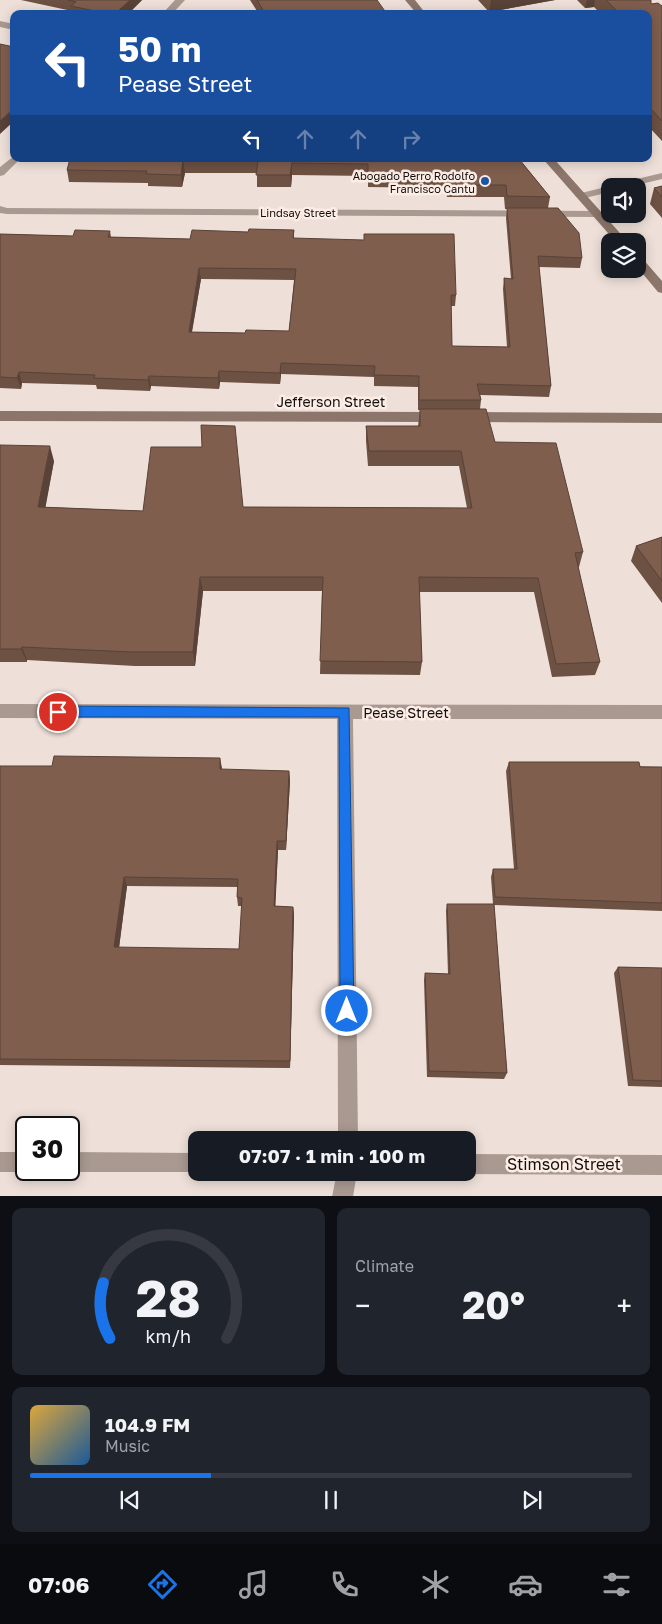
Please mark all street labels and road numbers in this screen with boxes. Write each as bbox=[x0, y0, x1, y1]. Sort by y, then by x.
street label: Lindsay Street bbox=[260, 206, 336, 219]
street label: Jefferson Street bbox=[277, 393, 385, 410]
street label: Pease Street bbox=[363, 704, 449, 721]
street label: Stimson Street bbox=[507, 1154, 621, 1174]

